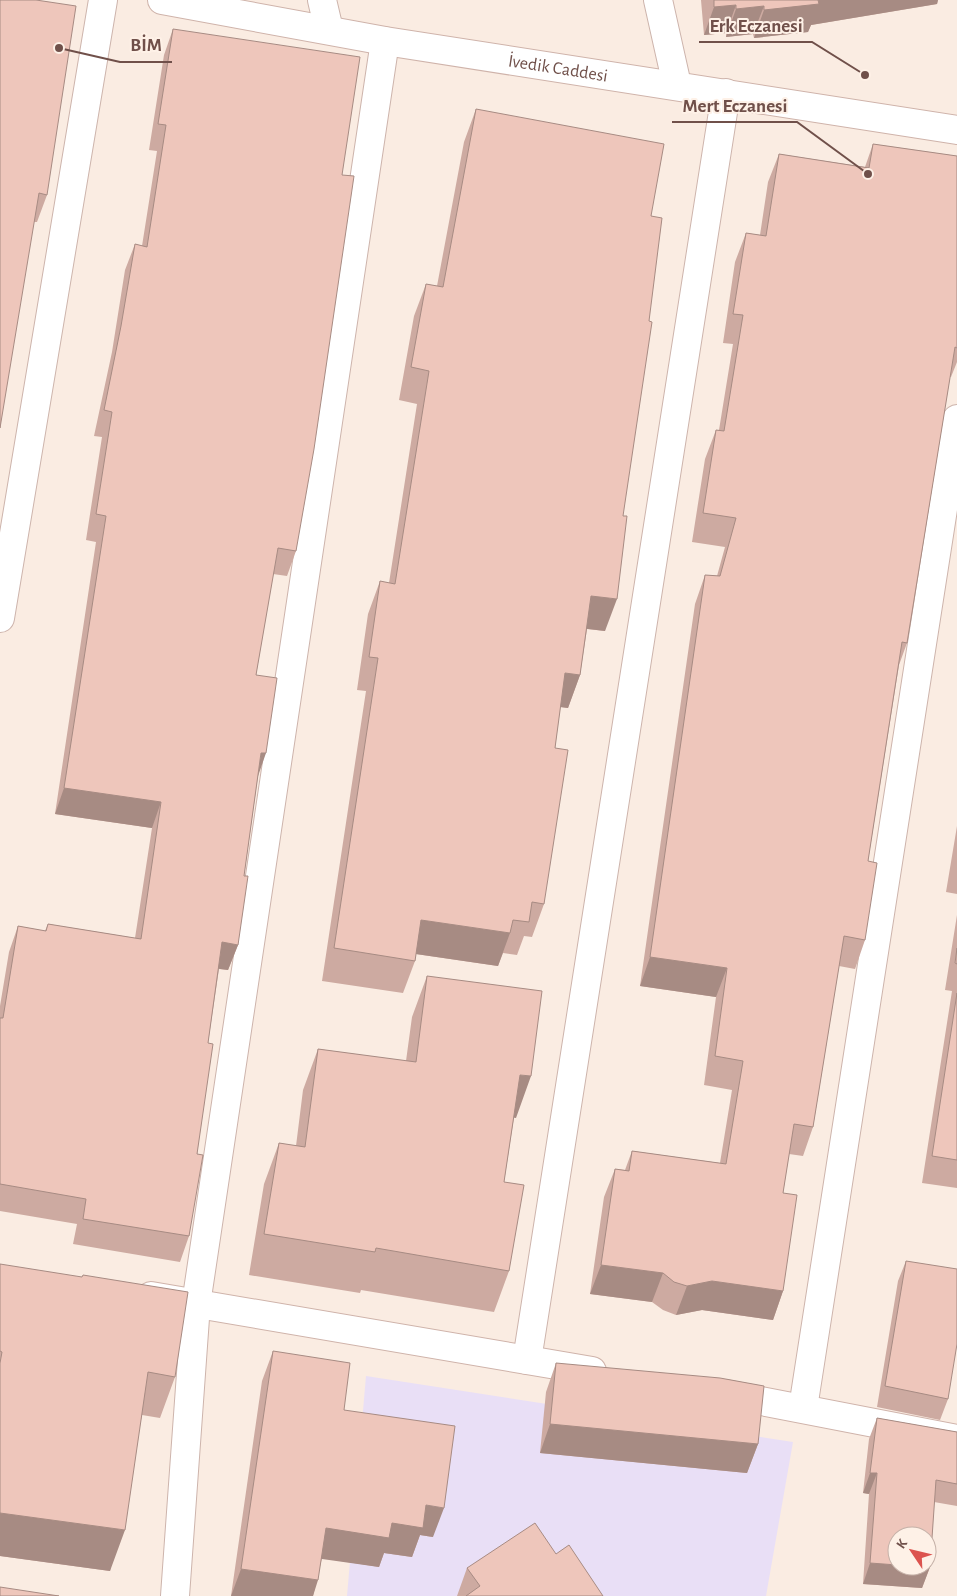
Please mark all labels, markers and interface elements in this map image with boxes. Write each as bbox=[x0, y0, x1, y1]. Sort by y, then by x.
callout: Erk Eczanesi bbox=[699, 8, 812, 42]
text: Erk Eczanesi bbox=[709, 17, 803, 36]
callout: BİM bbox=[120, 28, 172, 62]
text: BİM bbox=[130, 34, 162, 55]
street label: İvedik Caddesi bbox=[507, 50, 609, 86]
callout: Mert Eczanesi bbox=[672, 88, 797, 122]
text: Mert Eczanesi bbox=[683, 97, 787, 116]
north arrow bbox=[887, 1526, 937, 1576]
text: K bbox=[894, 1536, 911, 1551]

